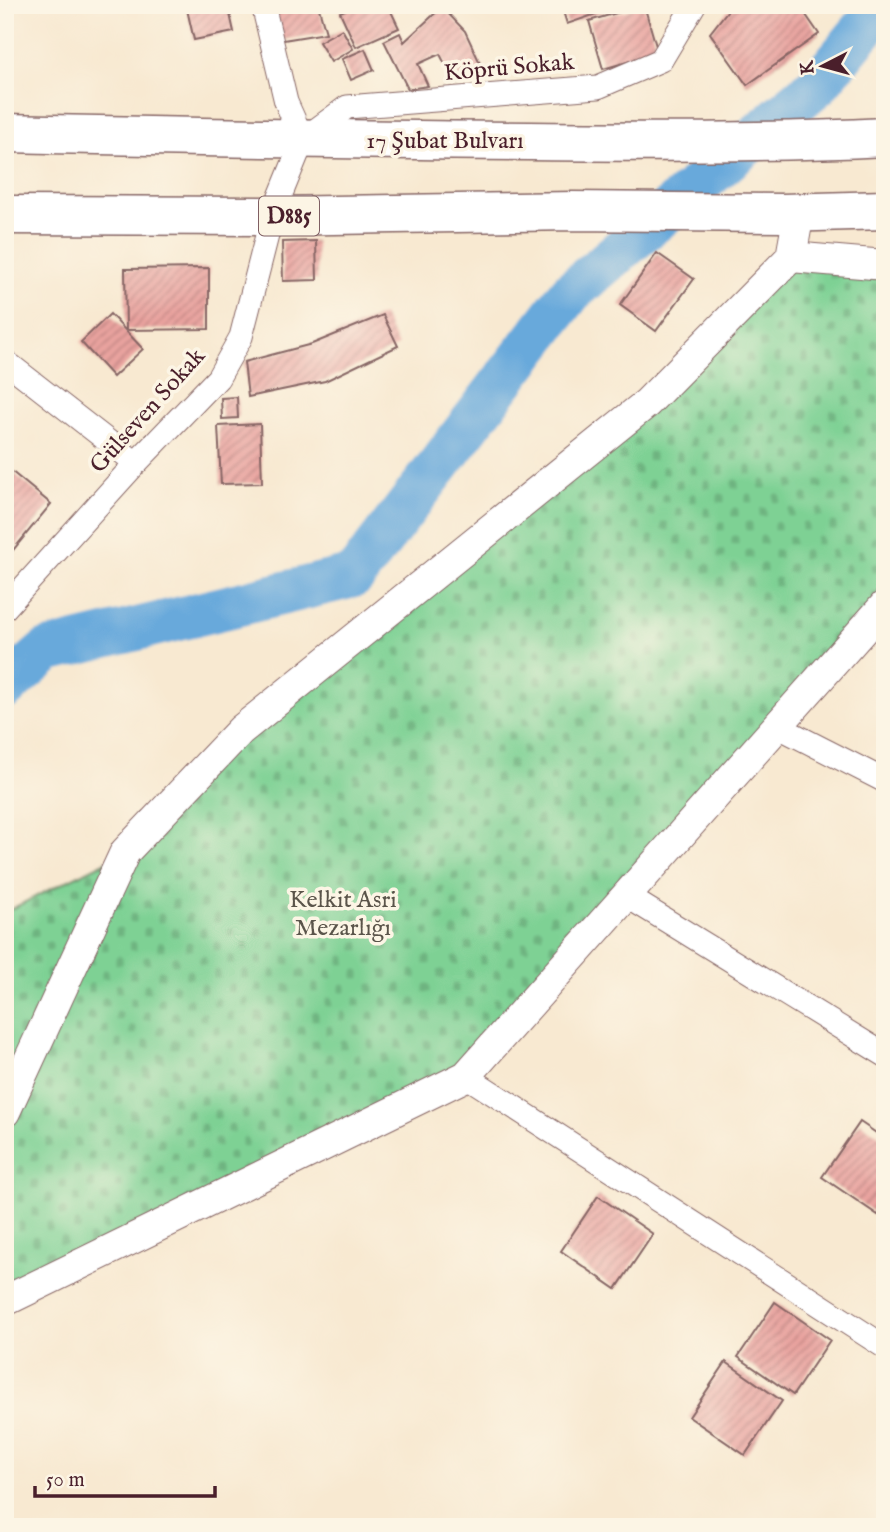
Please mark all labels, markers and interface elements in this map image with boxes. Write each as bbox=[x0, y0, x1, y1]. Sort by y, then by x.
north arrow bbox=[788, 32, 858, 102]
street label: Köprü Sokak bbox=[442, 47, 576, 89]
text: K bbox=[795, 58, 821, 76]
street label: 17 Şubat Bulvarı bbox=[366, 126, 524, 157]
road number: D885 bbox=[259, 196, 319, 236]
street label: Gülseven Sokak bbox=[84, 342, 213, 480]
park label: Kelkit Asri Mezarlığı bbox=[289, 885, 397, 944]
scale bar bbox=[35, 1455, 215, 1499]
text: 50 m bbox=[46, 1467, 85, 1494]

